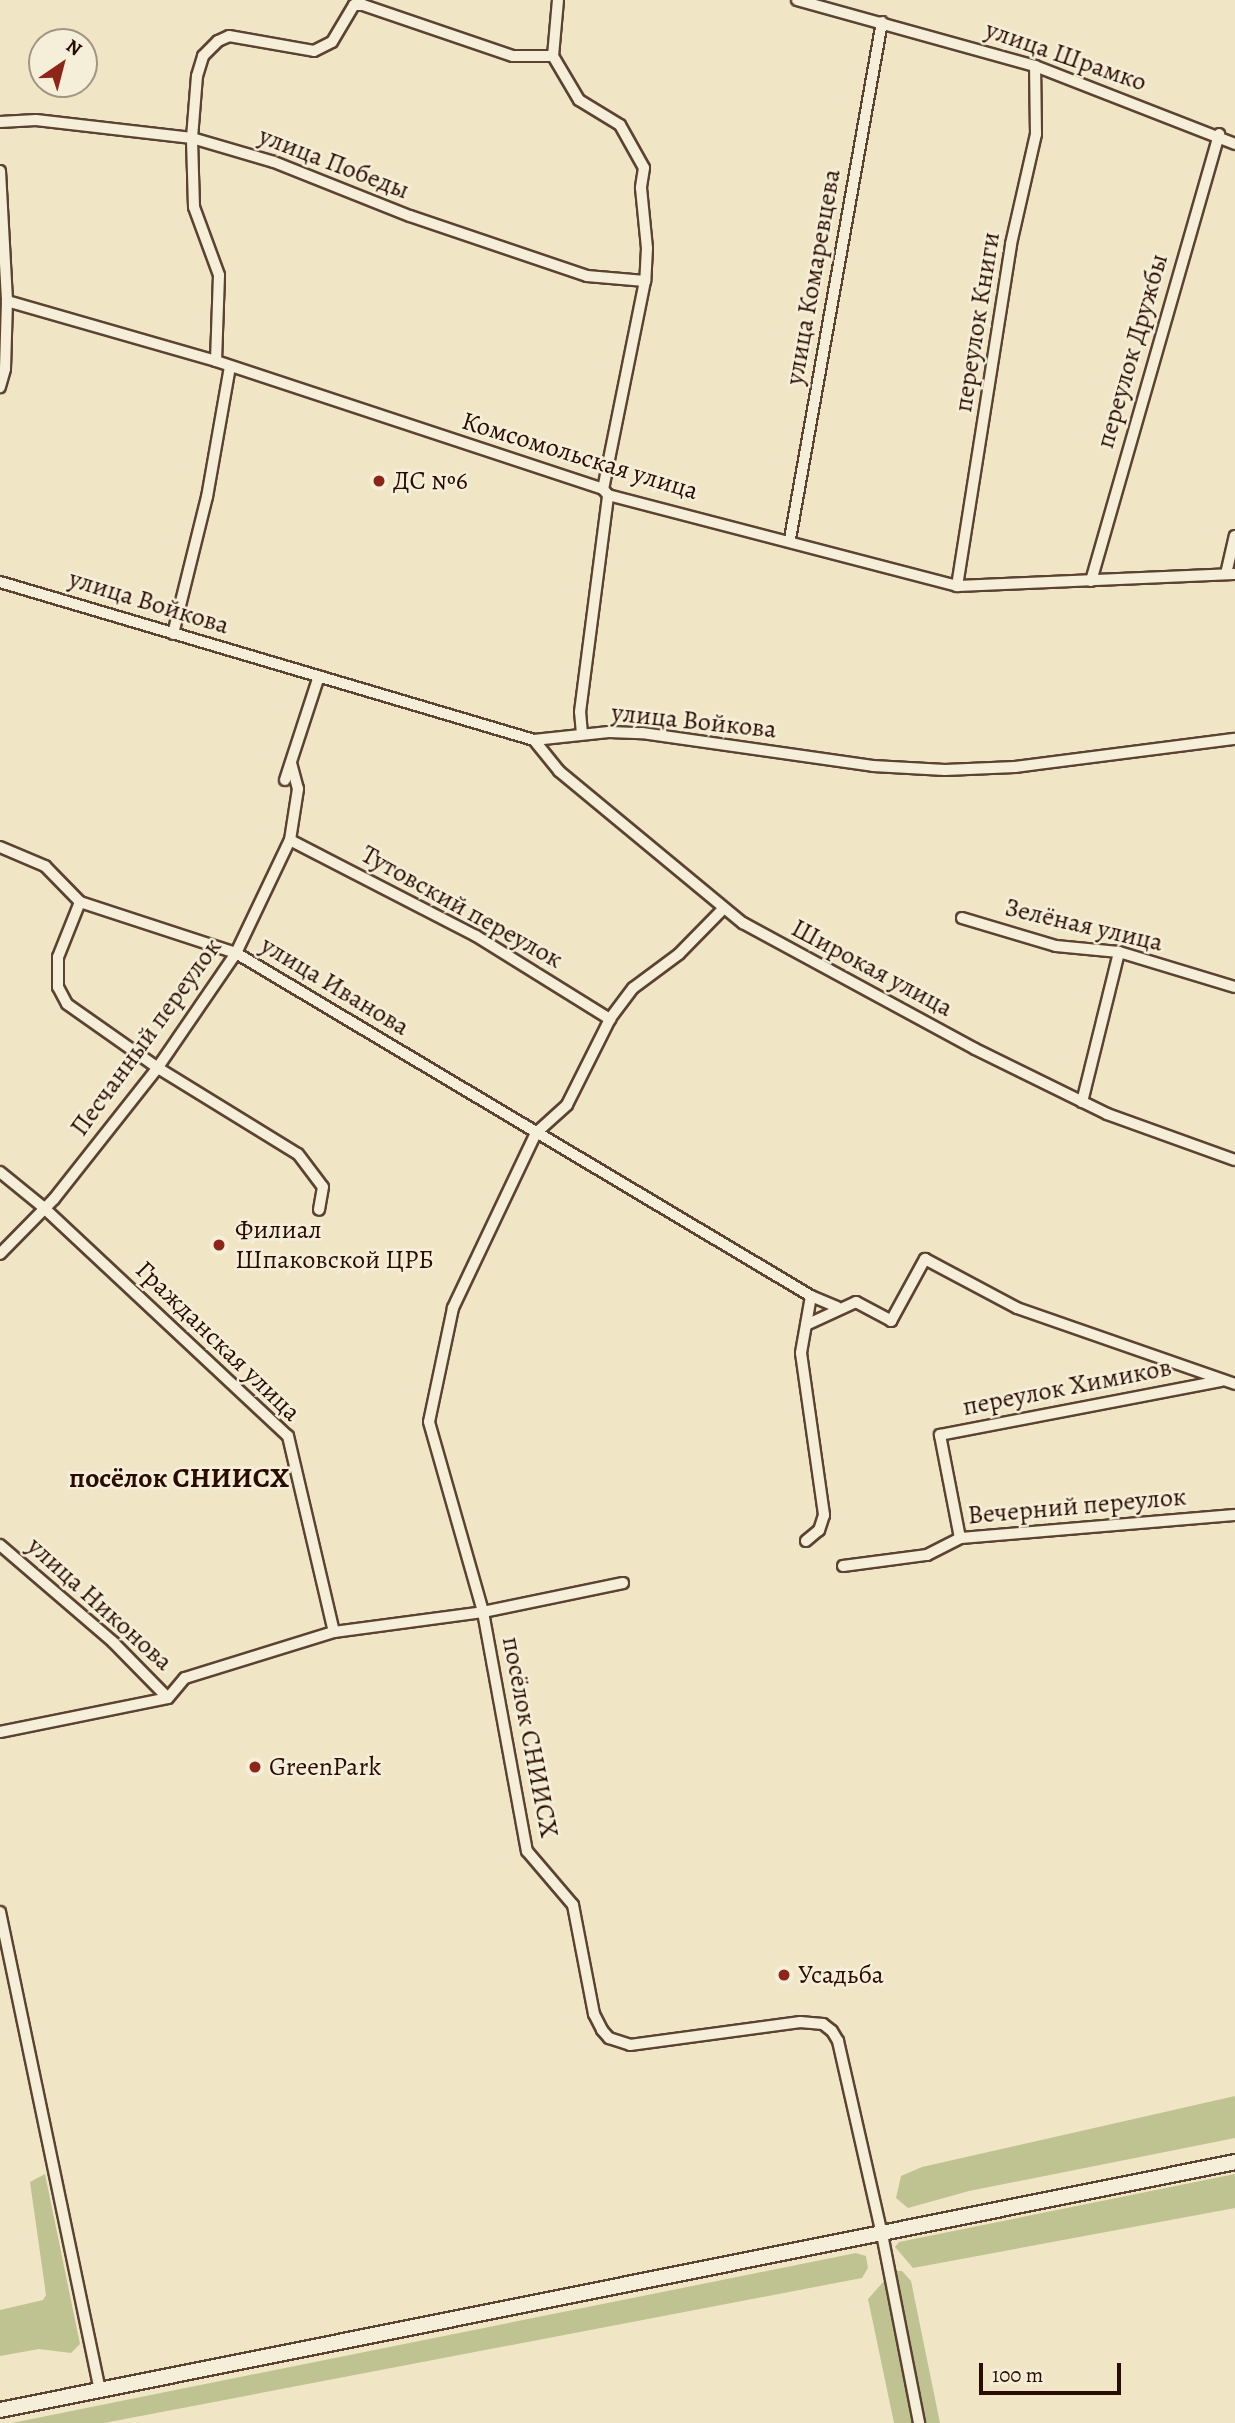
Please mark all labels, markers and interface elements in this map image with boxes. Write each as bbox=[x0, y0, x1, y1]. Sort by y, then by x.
street label: улица Шрамко bbox=[981, 14, 1151, 98]
north arrow bbox=[28, 28, 98, 98]
text: N bbox=[61, 33, 87, 62]
street label: улица Победы bbox=[255, 120, 413, 206]
street label: улица Комаревцева bbox=[779, 167, 847, 387]
street label: переулок Книги bbox=[947, 230, 1007, 414]
street label: переулок Дружбы bbox=[1089, 250, 1175, 452]
street label: Комсомольская улица bbox=[458, 405, 702, 507]
place label: ДС №6 bbox=[393, 465, 468, 497]
marker: ДС №6 bbox=[371, 473, 387, 489]
street label: улица Войкова bbox=[65, 563, 233, 641]
street label: улица Войкова bbox=[610, 697, 778, 745]
street label: Тутовский переулок bbox=[356, 839, 568, 975]
street label: Зелёная улица bbox=[1002, 892, 1166, 958]
street label: Широкая улица bbox=[786, 912, 958, 1024]
street label: улица Иванова bbox=[255, 929, 415, 1043]
street label: Песчанный переулок bbox=[64, 932, 228, 1142]
place label: Филиал Шпаковской ЦРБ bbox=[235, 1214, 434, 1276]
marker: Филиал Шпаковской ЦРБ bbox=[209, 1235, 229, 1255]
street label: Гражданская улица bbox=[129, 1254, 307, 1428]
street label: переулок Химиков bbox=[960, 1351, 1174, 1423]
district label: посёлок СНИИСХ bbox=[69, 1461, 289, 1495]
street label: Вечерний переулок bbox=[966, 1481, 1188, 1531]
street label: улица Никонова bbox=[21, 1531, 179, 1677]
street label: посёлок СНИИСХ bbox=[495, 1634, 565, 1840]
place label: GreenPark bbox=[269, 1751, 381, 1783]
marker: GreenPark bbox=[247, 1759, 263, 1775]
place label: Усадьба bbox=[798, 1959, 884, 1991]
marker: Усадьба bbox=[776, 1967, 792, 1983]
scale bar bbox=[983, 2350, 1125, 2394]
text: 100 m bbox=[992, 2361, 1043, 2389]

